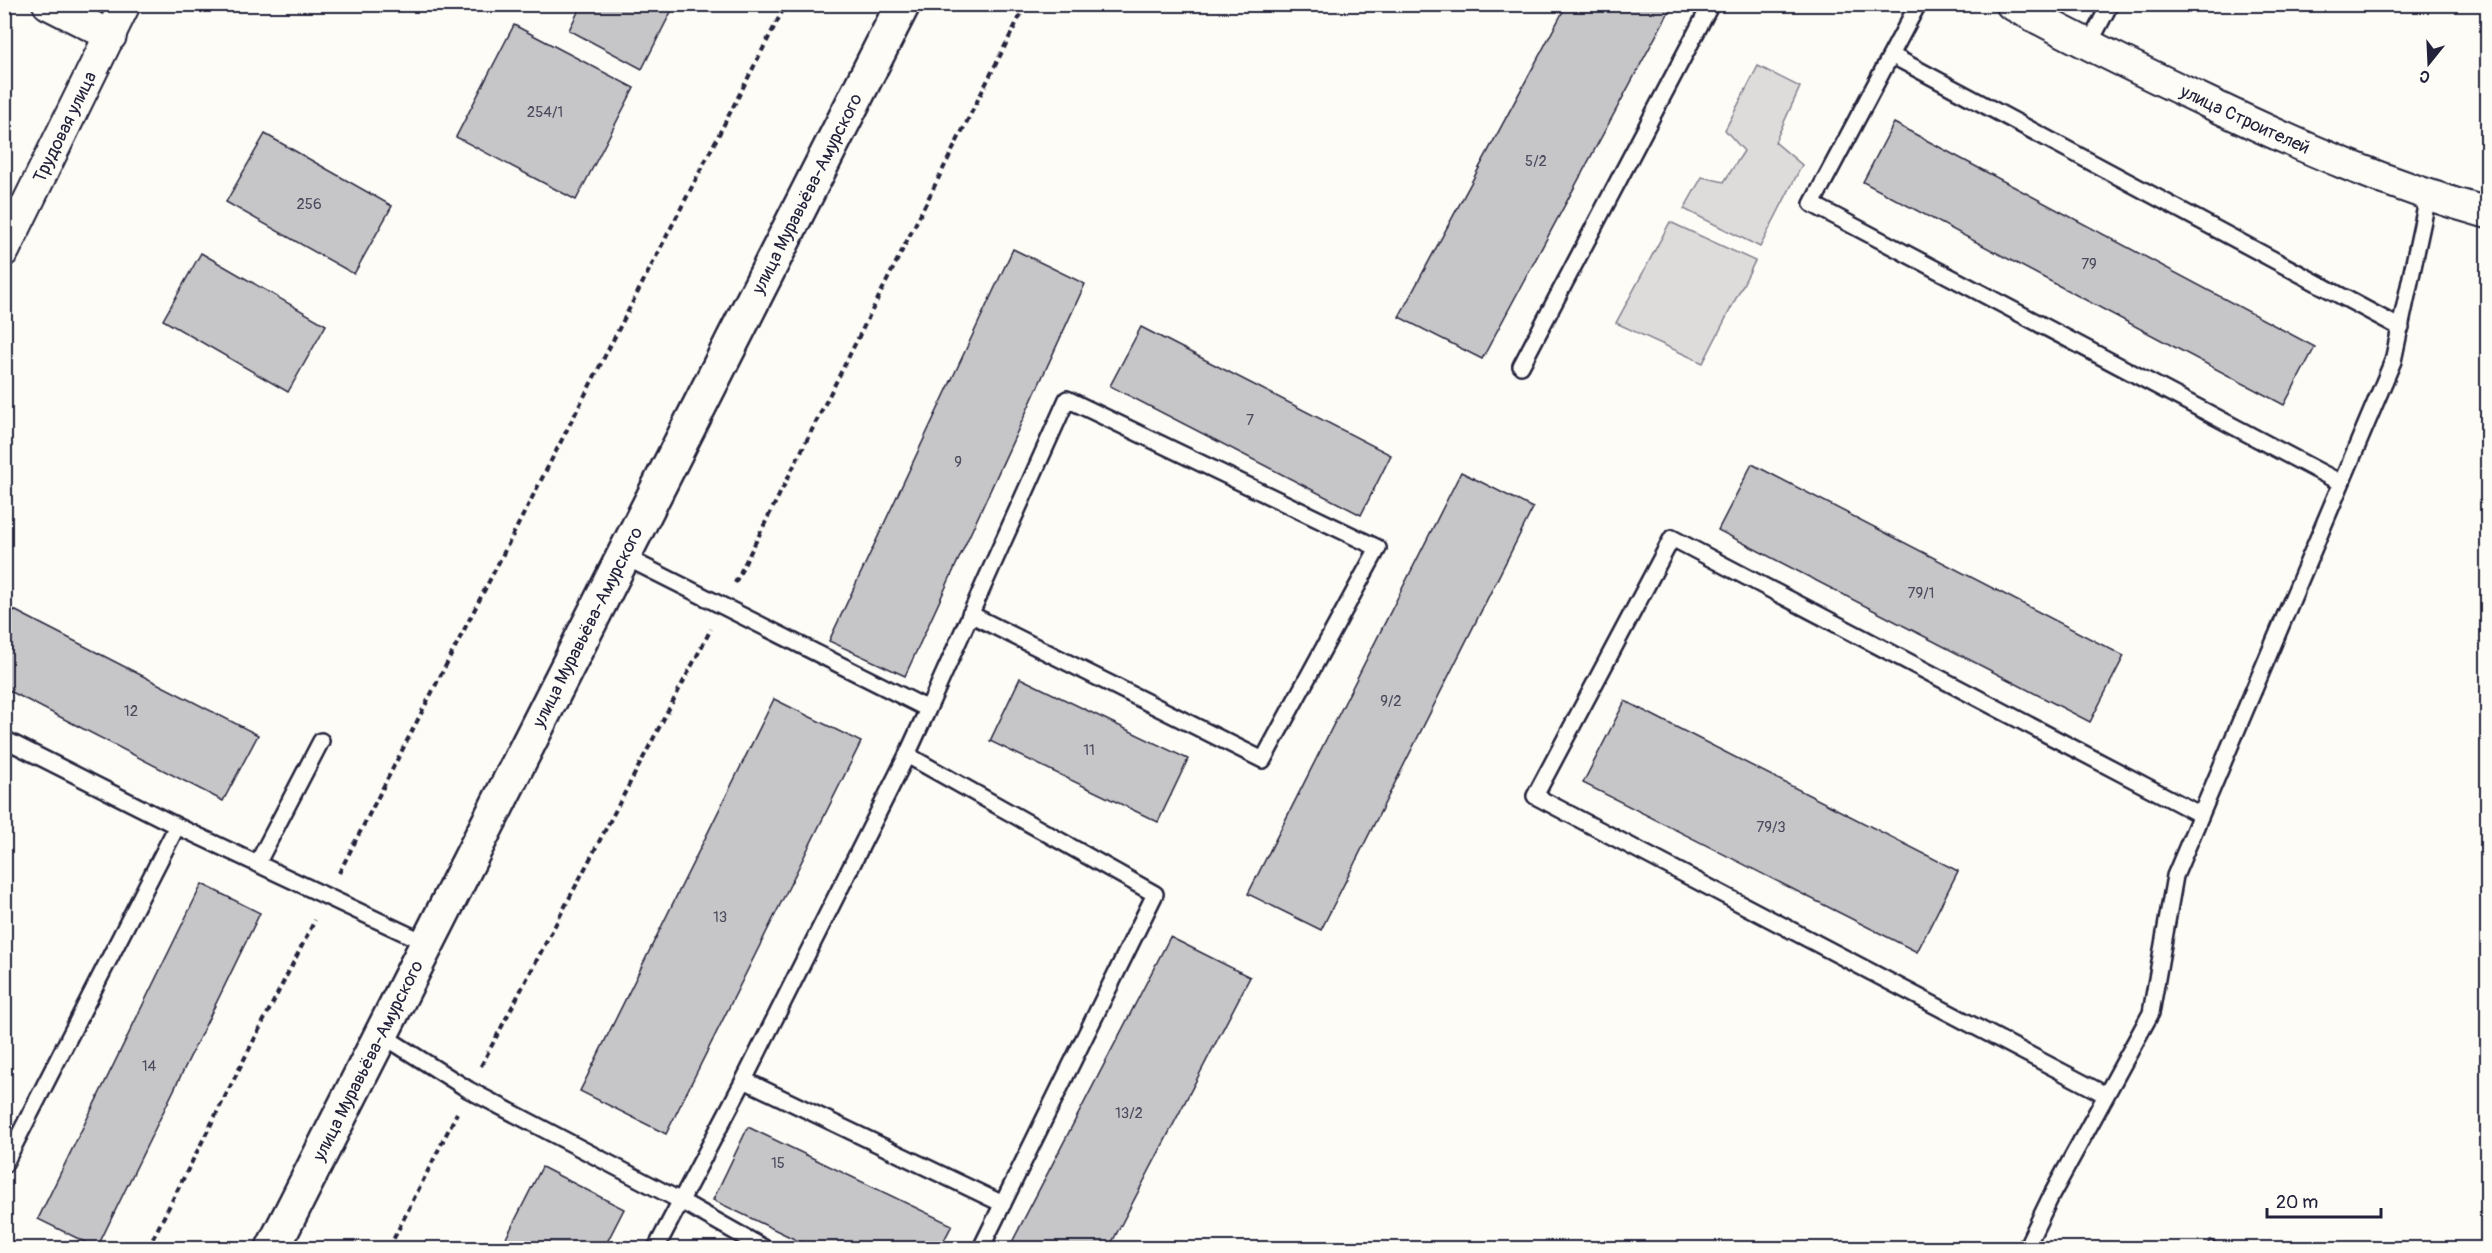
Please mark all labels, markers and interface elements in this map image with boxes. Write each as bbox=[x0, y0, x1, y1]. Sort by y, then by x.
north arrow bbox=[2399, 33, 2459, 93]
text: С bbox=[2417, 65, 2432, 87]
street label: Трудовая улица bbox=[28, 68, 102, 187]
street label: улица Строителей bbox=[2176, 79, 2313, 159]
street label: улица Муравьёва-Амурского bbox=[746, 89, 868, 299]
house number: 254/1 bbox=[527, 103, 563, 122]
house number: 5/2 bbox=[1525, 152, 1547, 171]
house number: 256 bbox=[296, 195, 322, 214]
house number: 79 bbox=[2081, 255, 2097, 274]
house number: 7 bbox=[1246, 411, 1254, 430]
house number: 9 bbox=[954, 453, 962, 472]
street label: улица Муравьёва-Амурского bbox=[527, 523, 648, 732]
house number: 79/1 bbox=[1908, 584, 1934, 603]
house number: 9/2 bbox=[1380, 692, 1402, 711]
house number: 12 bbox=[124, 702, 138, 721]
house number: 11 bbox=[1083, 741, 1095, 760]
house number: 79/3 bbox=[1756, 818, 1786, 837]
house number: 13 bbox=[713, 908, 727, 927]
street label: улица Муравьёва-Амурского bbox=[307, 956, 428, 1166]
house number: 14 bbox=[142, 1057, 157, 1076]
house number: 13/2 bbox=[1115, 1104, 1143, 1123]
house number: 15 bbox=[771, 1154, 785, 1173]
scale bar bbox=[2267, 1181, 2381, 1219]
text: 20 m bbox=[2276, 1191, 2318, 1214]

